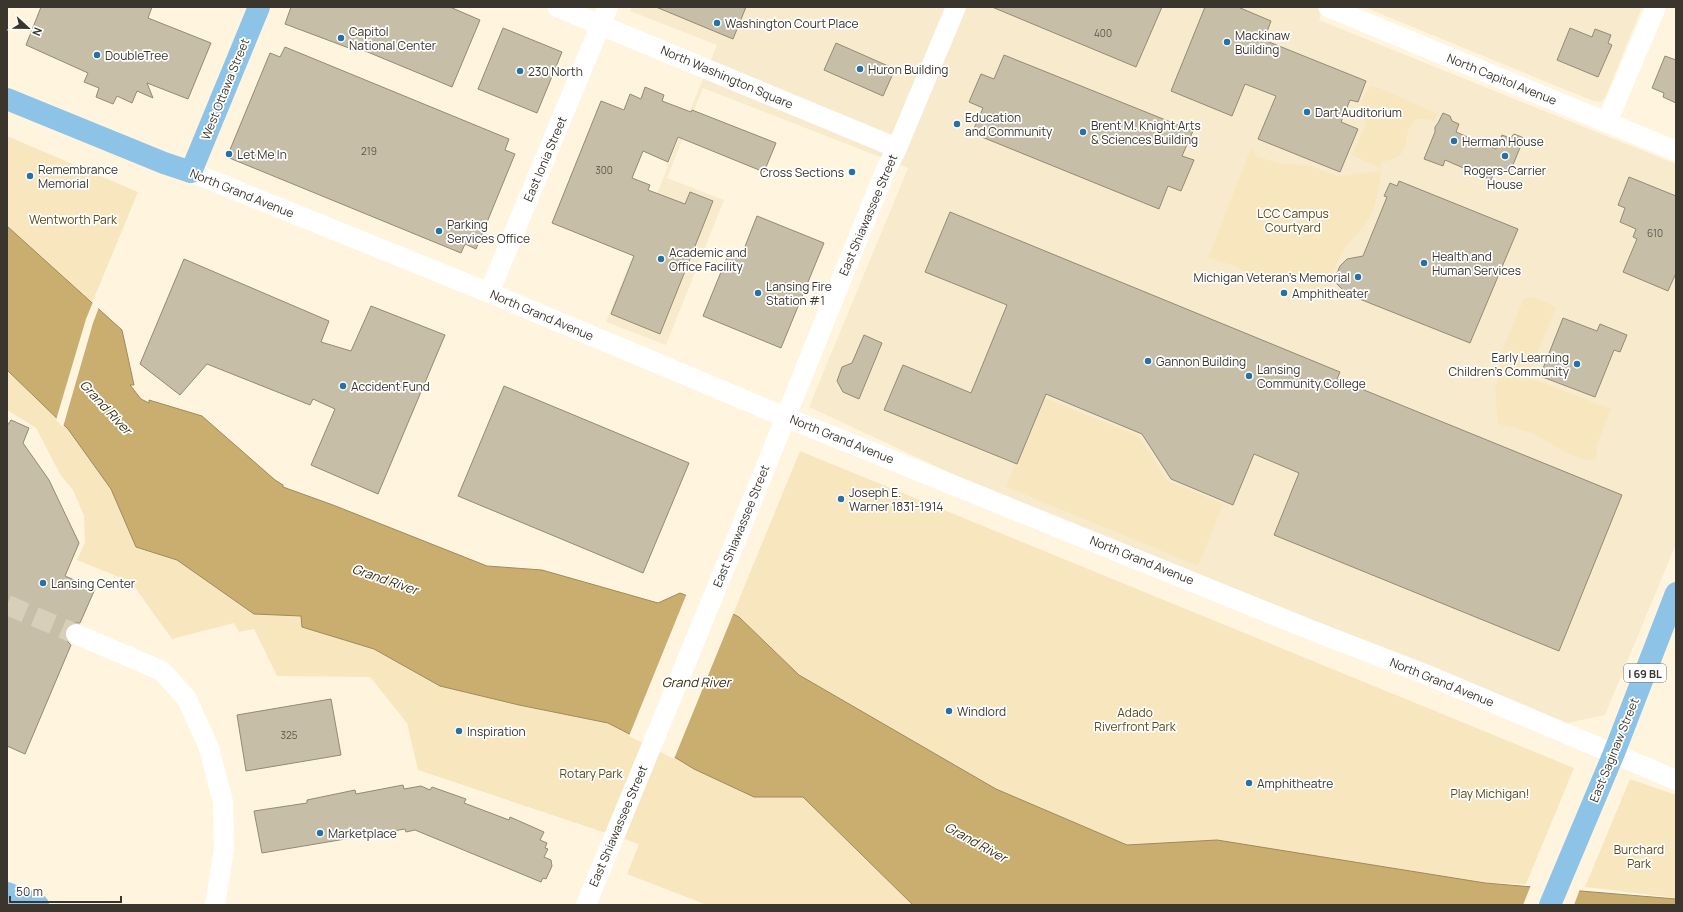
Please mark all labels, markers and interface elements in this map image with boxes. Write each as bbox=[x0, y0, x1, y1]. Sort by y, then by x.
north arrow bbox=[8, 8, 48, 48]
place label: Washington Court Place bbox=[725, 15, 859, 32]
marker: Washington Court Place bbox=[712, 18, 722, 28]
place label: Capitol National Center bbox=[349, 23, 437, 54]
text: N bbox=[29, 25, 46, 38]
house number: 400 bbox=[1094, 26, 1112, 40]
place label: Mackinaw Building bbox=[1235, 27, 1290, 58]
marker: Capitol National Center bbox=[336, 33, 346, 43]
street label: West Ottawa Street bbox=[197, 35, 253, 142]
marker: Mackinaw Building bbox=[1222, 37, 1232, 47]
street label: North Washington Square bbox=[658, 41, 796, 113]
place label: DoubleTree bbox=[105, 47, 168, 64]
street label: North Capitol Avenue bbox=[1445, 49, 1559, 109]
marker: DoubleTree bbox=[92, 50, 102, 60]
place label: Huron Building bbox=[868, 61, 948, 78]
place label: 230 North bbox=[528, 63, 583, 80]
marker: Huron Building bbox=[855, 64, 865, 74]
marker: 230 North bbox=[515, 66, 525, 76]
place label: Dart Auditorium bbox=[1315, 104, 1402, 121]
marker: Dart Auditorium bbox=[1302, 107, 1312, 117]
place label: Education and Community bbox=[965, 109, 1053, 140]
street label: East Ionia Street bbox=[519, 114, 571, 204]
place label: Brent M. Knight Arts & Sciences Building bbox=[1091, 117, 1201, 148]
marker: Education and Community bbox=[952, 119, 962, 129]
marker: Brent M. Knight Arts & Sciences Building bbox=[1078, 127, 1088, 137]
place label: Herman House bbox=[1462, 133, 1544, 150]
marker: Herman House bbox=[1449, 136, 1459, 146]
house number: 219 bbox=[361, 144, 377, 158]
place label: Let Me In bbox=[237, 146, 287, 163]
marker: Let Me In bbox=[224, 149, 234, 159]
street label: East Shiawassee Street bbox=[835, 151, 901, 278]
marker: Rogers-Carrier House bbox=[1500, 151, 1510, 161]
place label: Remembrance Memorial bbox=[38, 161, 118, 192]
place label: Rogers-Carrier House bbox=[1464, 162, 1547, 193]
house number: 300 bbox=[595, 163, 613, 177]
street label: North Grand Avenue bbox=[187, 164, 297, 222]
place label: Cross Sections bbox=[760, 164, 844, 181]
marker: Cross Sections bbox=[847, 167, 857, 177]
marker: Remembrance Memorial bbox=[25, 171, 35, 181]
park label: LCC Campus Courtyard bbox=[1257, 205, 1329, 236]
park label: Wentworth Park bbox=[29, 211, 118, 228]
place label: Parking Services Office bbox=[447, 216, 530, 247]
marker: Parking Services Office bbox=[434, 226, 444, 236]
house number: 610 bbox=[1647, 226, 1663, 240]
place label: Academic and Office Facility bbox=[669, 244, 747, 275]
place label: Health and Human Services bbox=[1432, 248, 1521, 279]
marker: Academic and Office Facility bbox=[656, 254, 666, 264]
marker: Health and Human Services bbox=[1419, 258, 1429, 268]
place label: Michigan Veteran's Memorial bbox=[1194, 269, 1350, 286]
marker: Michigan Veteran's Memorial bbox=[1353, 272, 1363, 282]
place label: Lansing Fire Station #1 bbox=[766, 278, 832, 309]
place label: Amphitheater bbox=[1292, 285, 1369, 302]
street label: North Grand Avenue bbox=[488, 286, 596, 344]
marker: Lansing Fire Station #1 bbox=[753, 288, 763, 298]
marker: Amphitheater bbox=[1279, 288, 1289, 298]
place label: Early Learning Children's Community bbox=[1448, 349, 1570, 380]
place label: Gannon Building bbox=[1156, 353, 1246, 370]
marker: Gannon Building bbox=[1143, 356, 1153, 366]
marker: Early Learning Children's Community bbox=[1572, 359, 1582, 369]
place label: Lansing Community College bbox=[1257, 361, 1366, 392]
marker: Lansing Community College bbox=[1244, 371, 1254, 381]
water label: Grand River bbox=[76, 376, 138, 440]
place label: Accident Fund bbox=[351, 378, 430, 395]
marker: Accident Fund bbox=[338, 381, 348, 391]
street label: North Grand Avenue bbox=[787, 410, 897, 468]
street label: East Shiawassee Street bbox=[709, 462, 773, 590]
place label: Joseph E. Warner 1831-1914 bbox=[849, 484, 943, 515]
marker: Joseph E. Warner 1831-1914 bbox=[836, 494, 846, 504]
street label: North Grand Avenue bbox=[1087, 531, 1197, 589]
water label: Grand River bbox=[350, 559, 423, 599]
place label: Lansing Center bbox=[51, 575, 136, 592]
marker: Lansing Center bbox=[38, 578, 48, 588]
street label: North Grand Avenue bbox=[1387, 653, 1497, 711]
road number: I 69 BL bbox=[1624, 664, 1666, 682]
water label: Grand River bbox=[662, 673, 733, 691]
street label: East Saginaw Street bbox=[1585, 695, 1643, 805]
place label: Windlord bbox=[957, 703, 1006, 720]
park label: Adado Riverfront Park bbox=[1094, 704, 1177, 735]
marker: Windlord bbox=[944, 706, 954, 716]
place label: Inspiration bbox=[467, 723, 526, 740]
marker: Inspiration bbox=[454, 726, 464, 736]
house number: 325 bbox=[280, 728, 298, 742]
street label: East Shiawassee Street bbox=[585, 762, 651, 889]
park label: Rotary Park bbox=[559, 765, 624, 782]
place label: Amphitheatre bbox=[1257, 775, 1333, 792]
marker: Amphitheatre bbox=[1244, 778, 1254, 788]
park label: Play Michigan! bbox=[1450, 785, 1530, 802]
water label: Grand River bbox=[942, 817, 1012, 868]
place label: Marketplace bbox=[328, 825, 397, 842]
marker: Marketplace bbox=[315, 828, 325, 838]
park label: Burchard Park bbox=[1614, 841, 1664, 872]
scale bar bbox=[10, 878, 121, 904]
text: 50 m bbox=[16, 883, 43, 900]

